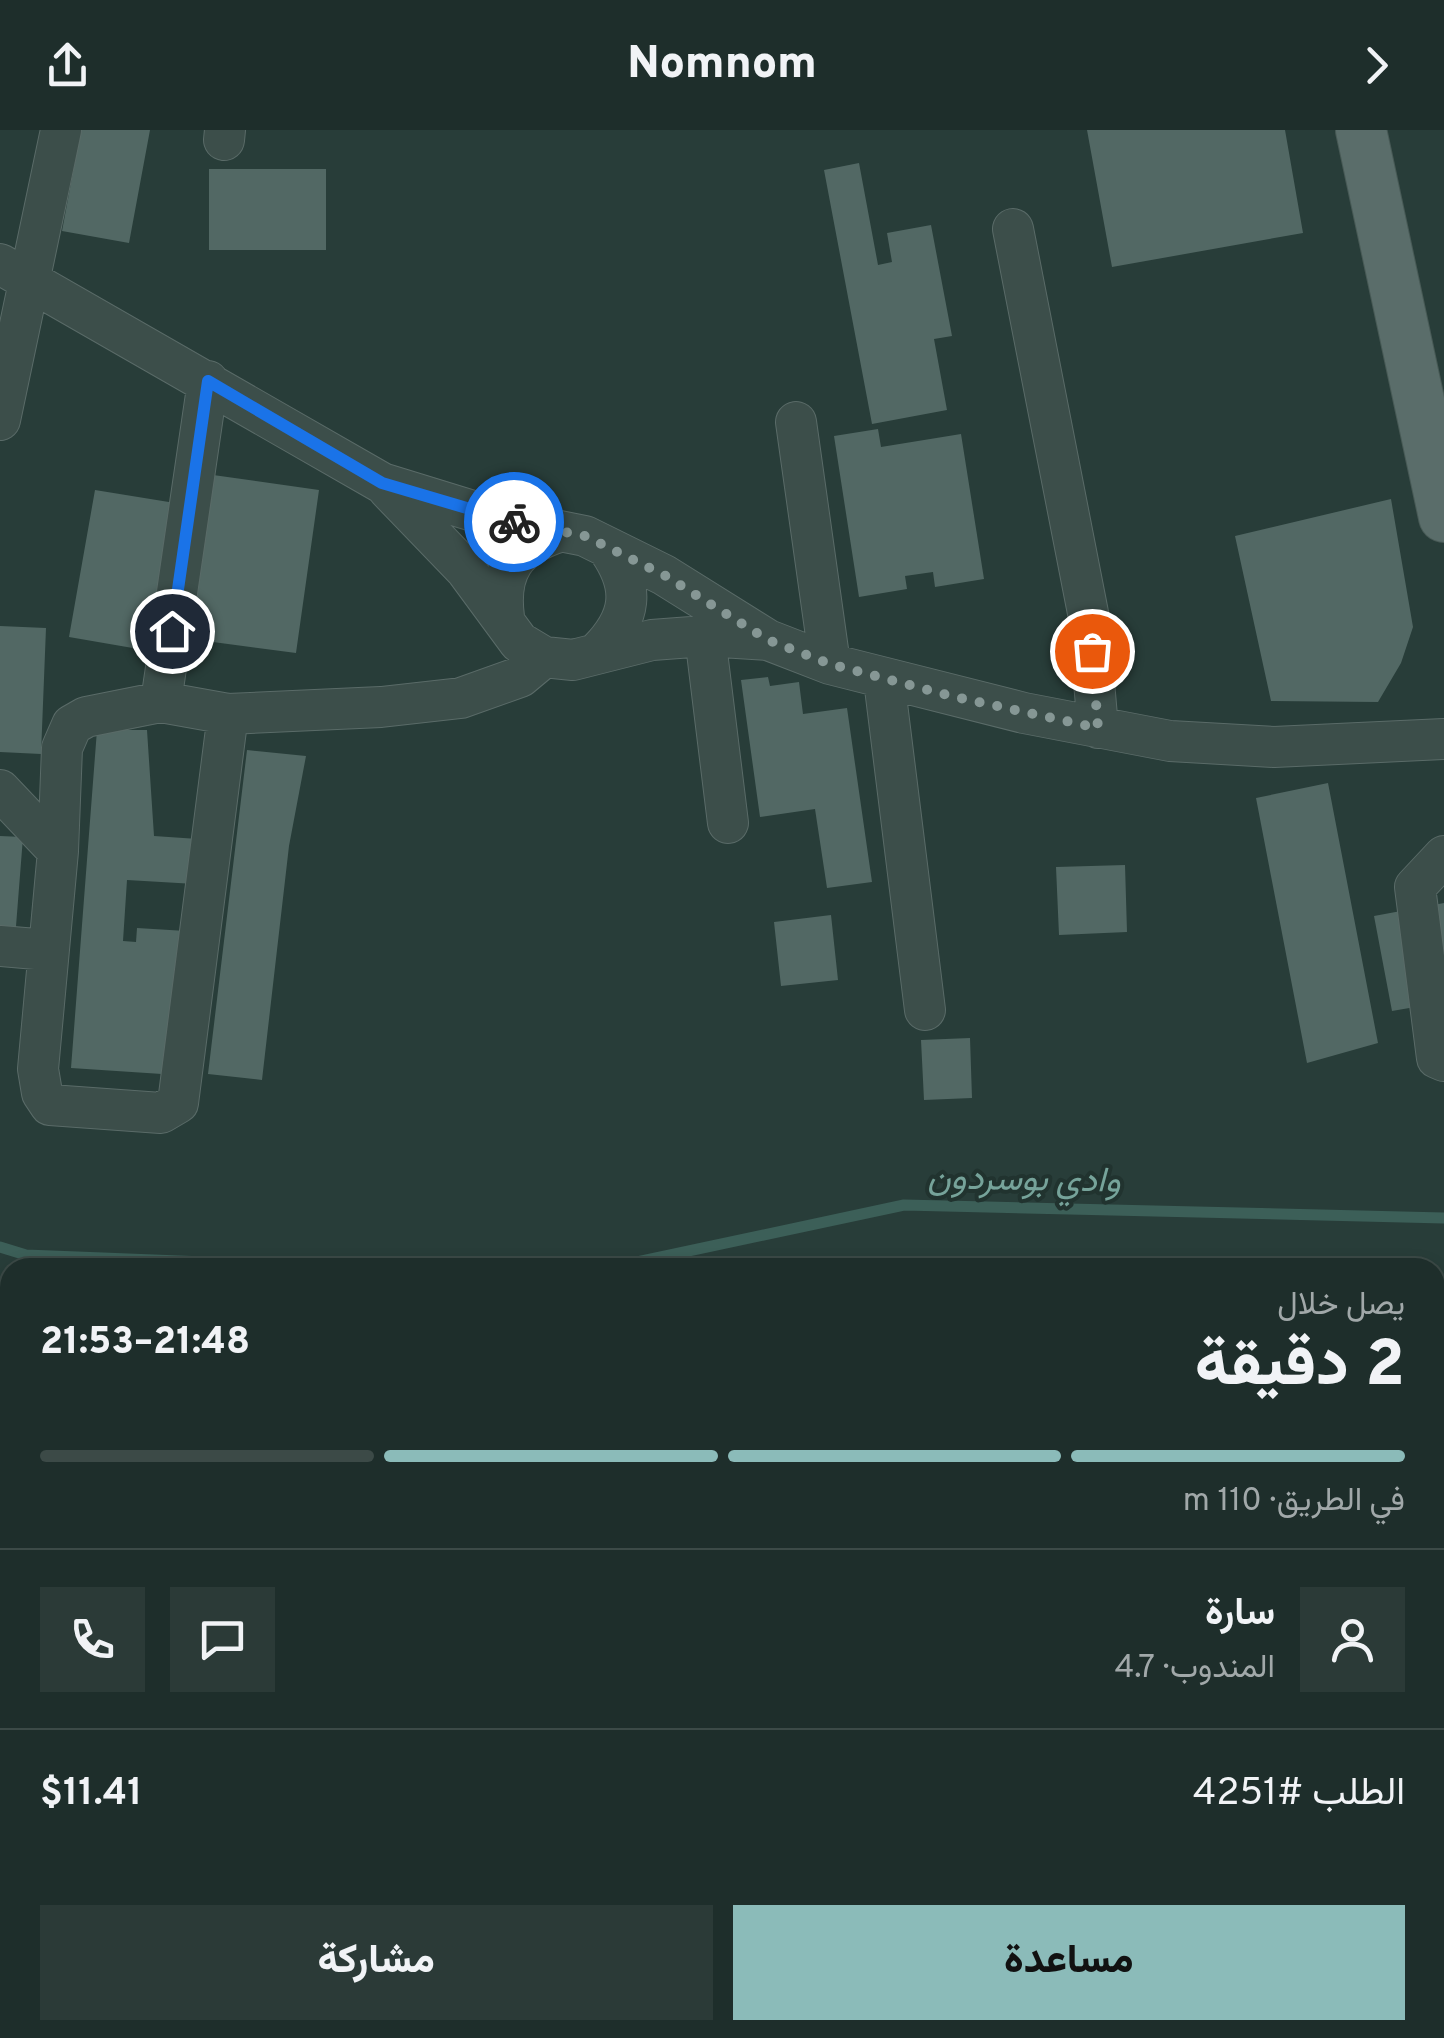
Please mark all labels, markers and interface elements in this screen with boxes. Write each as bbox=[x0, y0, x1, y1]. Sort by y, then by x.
text: Nomnom bbox=[627, 37, 817, 94]
icon: share bbox=[40, 38, 95, 93]
icon: forward bbox=[1349, 38, 1404, 93]
courier bbox=[464, 472, 564, 572]
icon: bike bbox=[487, 495, 542, 550]
pin bbox=[130, 589, 215, 674]
icon: home bbox=[145, 604, 200, 659]
pin bbox=[1050, 609, 1135, 694]
icon: bag bbox=[1065, 624, 1120, 679]
water label: وادي بوسردون bbox=[927, 1157, 1121, 1208]
text: يصل خلال bbox=[1277, 1286, 1405, 1326]
text: 21:48–21:53 bbox=[40, 1319, 250, 1368]
text: 2 دقيقة bbox=[1195, 1327, 1405, 1409]
text: في الطريق · 110 m bbox=[1183, 1482, 1405, 1522]
button: phone bbox=[40, 1587, 145, 1692]
button: chat bbox=[170, 1587, 275, 1692]
button: person bbox=[1300, 1587, 1405, 1692]
text: سارة bbox=[1205, 1590, 1275, 1639]
text: المندوب · 4.7 bbox=[1114, 1649, 1275, 1689]
text: $11.41 bbox=[40, 1770, 142, 1819]
text: الطلب #4251 bbox=[1193, 1770, 1405, 1819]
button: مشاركة bbox=[40, 1905, 713, 2020]
button: مساعدة bbox=[733, 1905, 1405, 2020]

